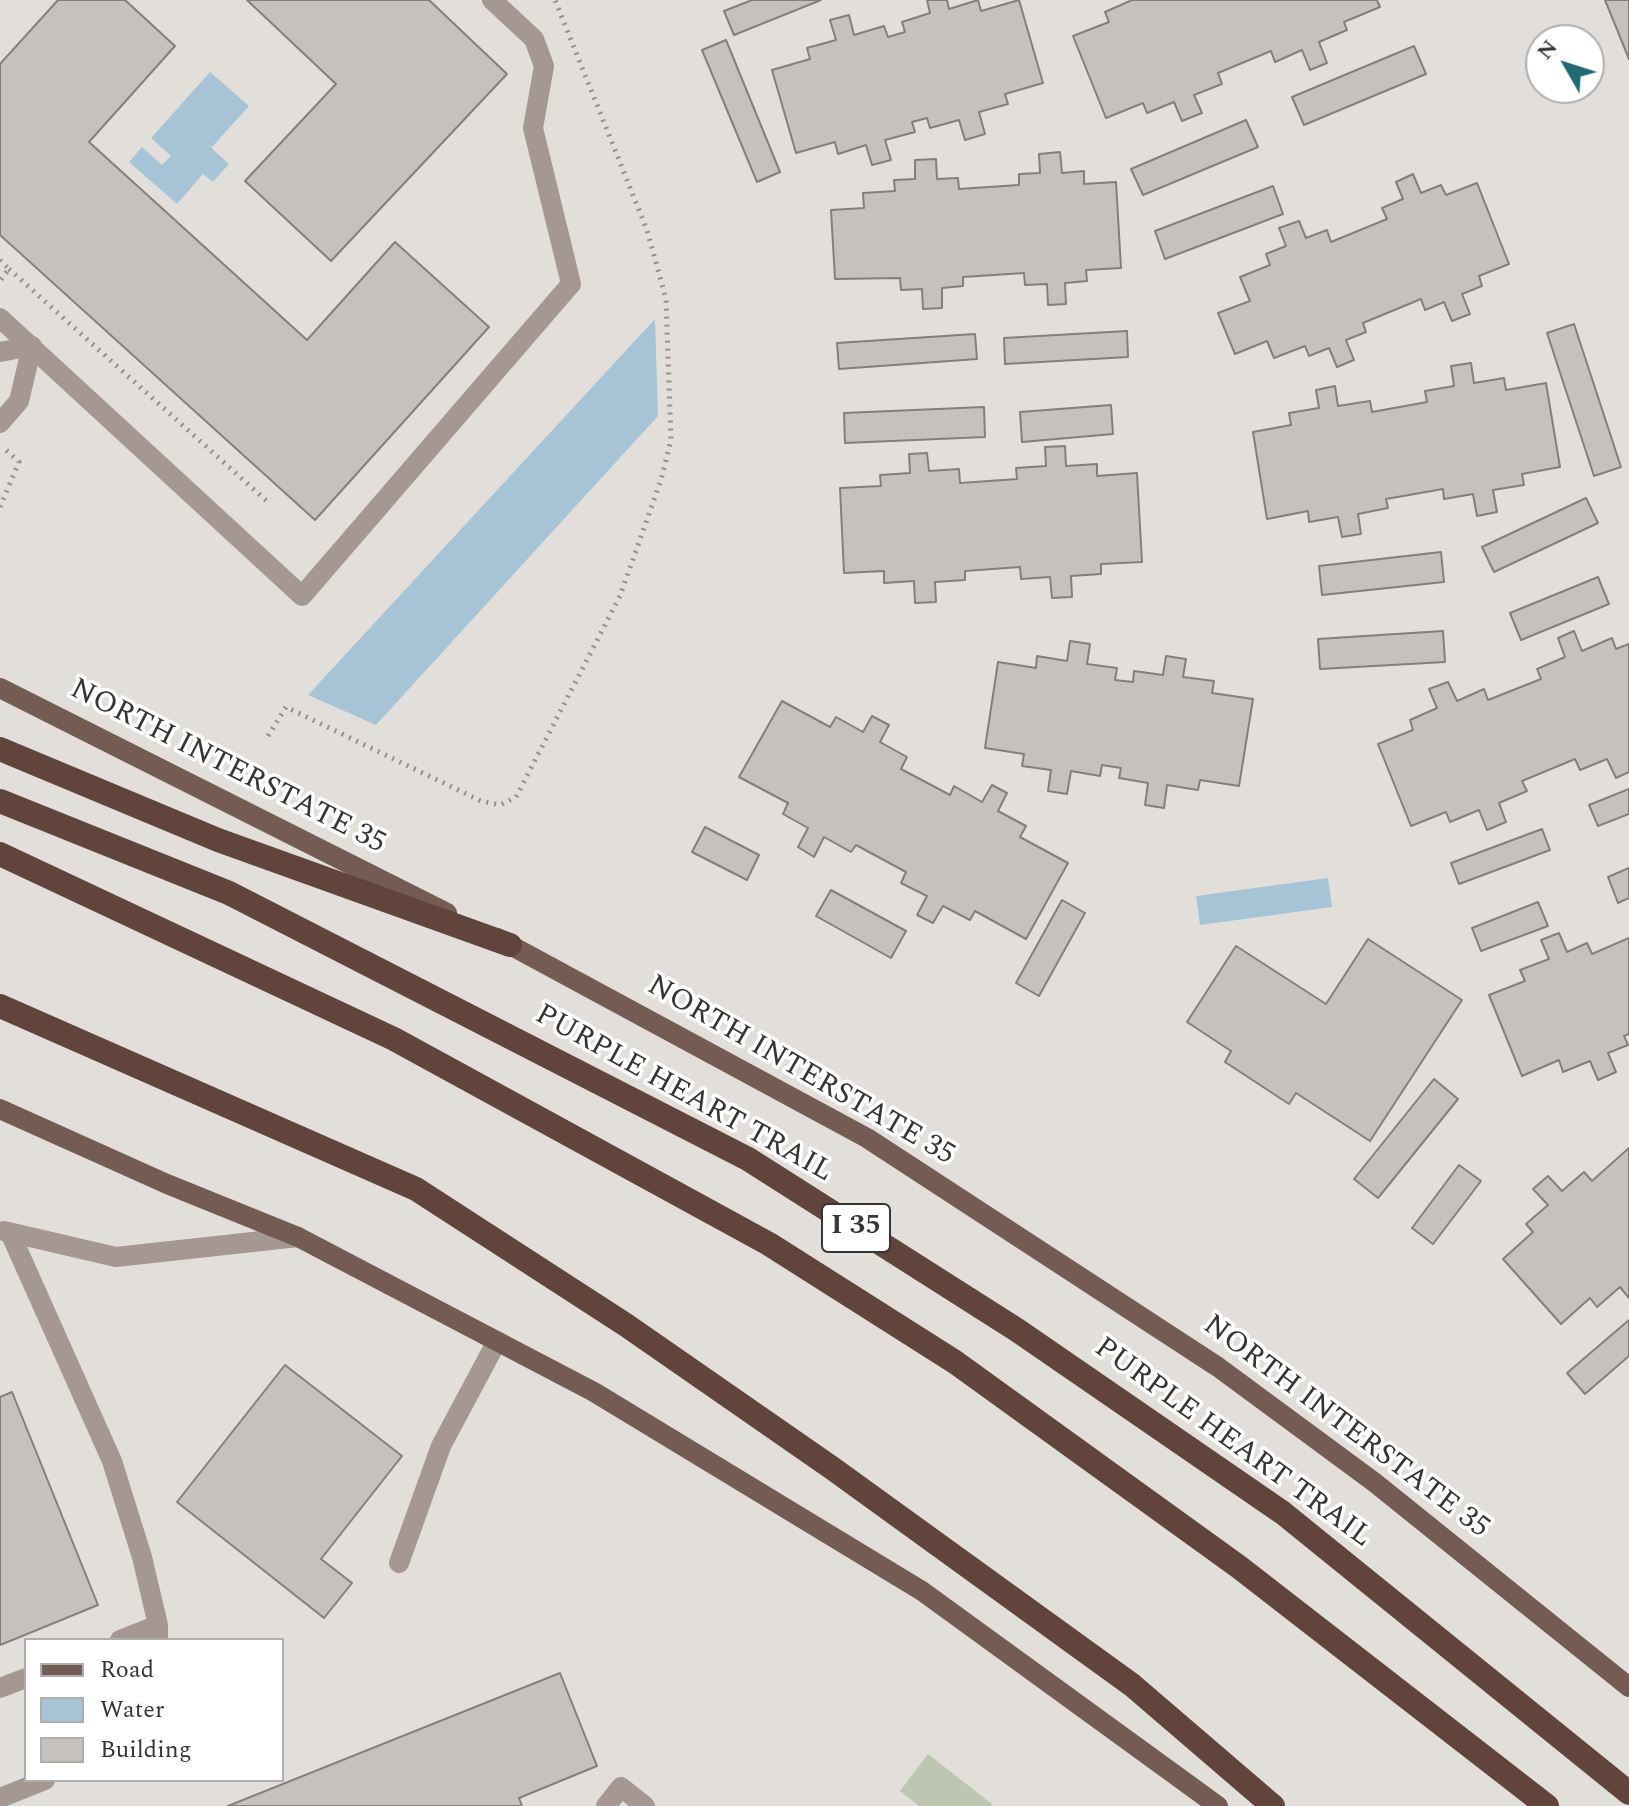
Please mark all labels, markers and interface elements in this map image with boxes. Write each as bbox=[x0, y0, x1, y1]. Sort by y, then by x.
north arrow bbox=[1525, 24, 1605, 104]
text: N bbox=[1529, 32, 1566, 67]
street label: NORTH INTERSTATE 35 bbox=[63, 673, 391, 863]
street label: NORTH INTERSTATE 35 bbox=[640, 969, 960, 1175]
street label: PURPLE HEART TRAIL bbox=[528, 998, 838, 1192]
road number: I 35 bbox=[822, 1204, 890, 1252]
street label: NORTH INTERSTATE 35 bbox=[1195, 1309, 1495, 1547]
street label: PURPLE HEART TRAIL bbox=[1086, 1331, 1378, 1557]
legend bbox=[24, 1638, 284, 1782]
text: Road bbox=[100, 1652, 154, 1688]
text: Water bbox=[100, 1692, 164, 1728]
text: Building bbox=[100, 1732, 192, 1768]

